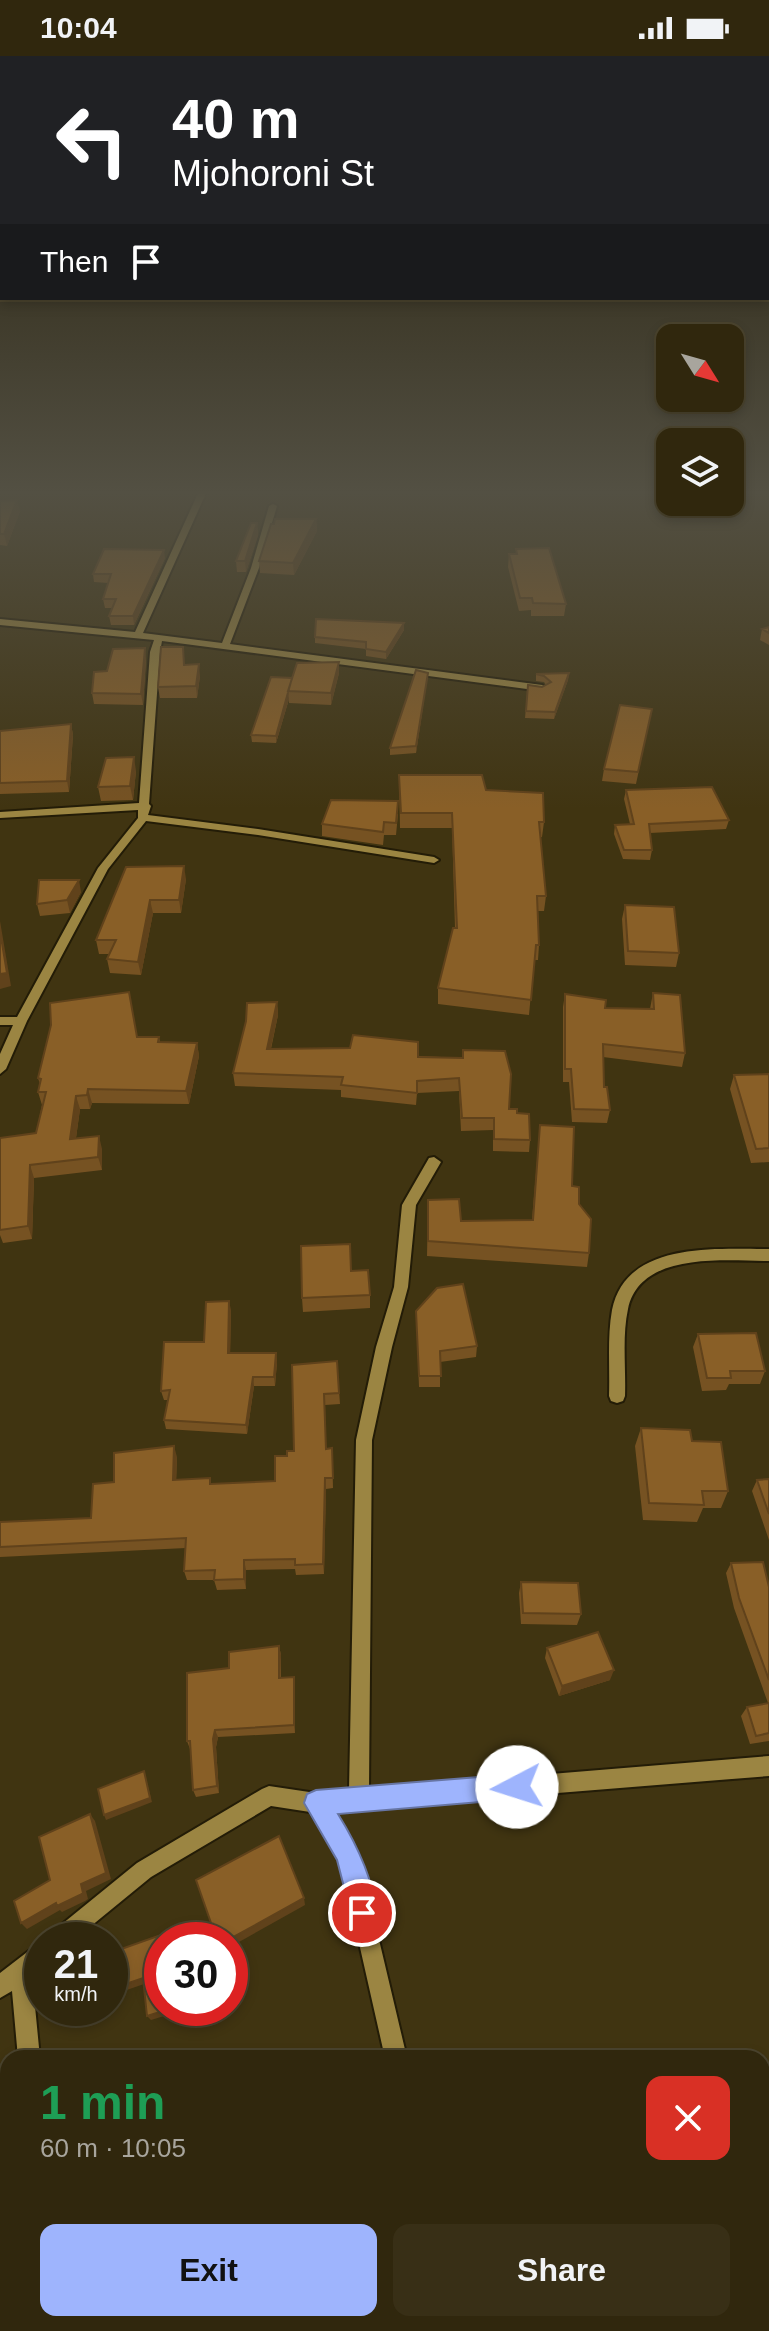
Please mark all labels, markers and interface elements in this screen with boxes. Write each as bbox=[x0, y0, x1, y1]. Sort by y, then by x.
text: 10:04 bbox=[40, 11, 117, 44]
text: 40 m bbox=[172, 87, 300, 150]
icon: left bbox=[40, 88, 144, 192]
text: Mjohoroni St bbox=[172, 153, 374, 194]
icon: arrive bbox=[124, 240, 168, 284]
text: Then bbox=[40, 245, 108, 278]
north arrow bbox=[656, 324, 744, 412]
map controls bbox=[656, 324, 744, 516]
button: layers bbox=[656, 428, 744, 516]
position arrow bbox=[475, 1745, 559, 1829]
pin bbox=[328, 1879, 396, 1947]
icon: arrive bbox=[340, 1891, 384, 1935]
speed limit sign: 30 bbox=[144, 1922, 248, 2026]
text: 21 bbox=[54, 1942, 98, 1986]
text: km/h bbox=[54, 1983, 98, 2005]
text: 1 min bbox=[40, 2076, 165, 2129]
button: close bbox=[646, 2076, 730, 2160]
text: 60 m · 10:05 bbox=[40, 2133, 186, 2163]
button: Exit bbox=[40, 2224, 377, 2316]
button: Share bbox=[393, 2224, 730, 2316]

